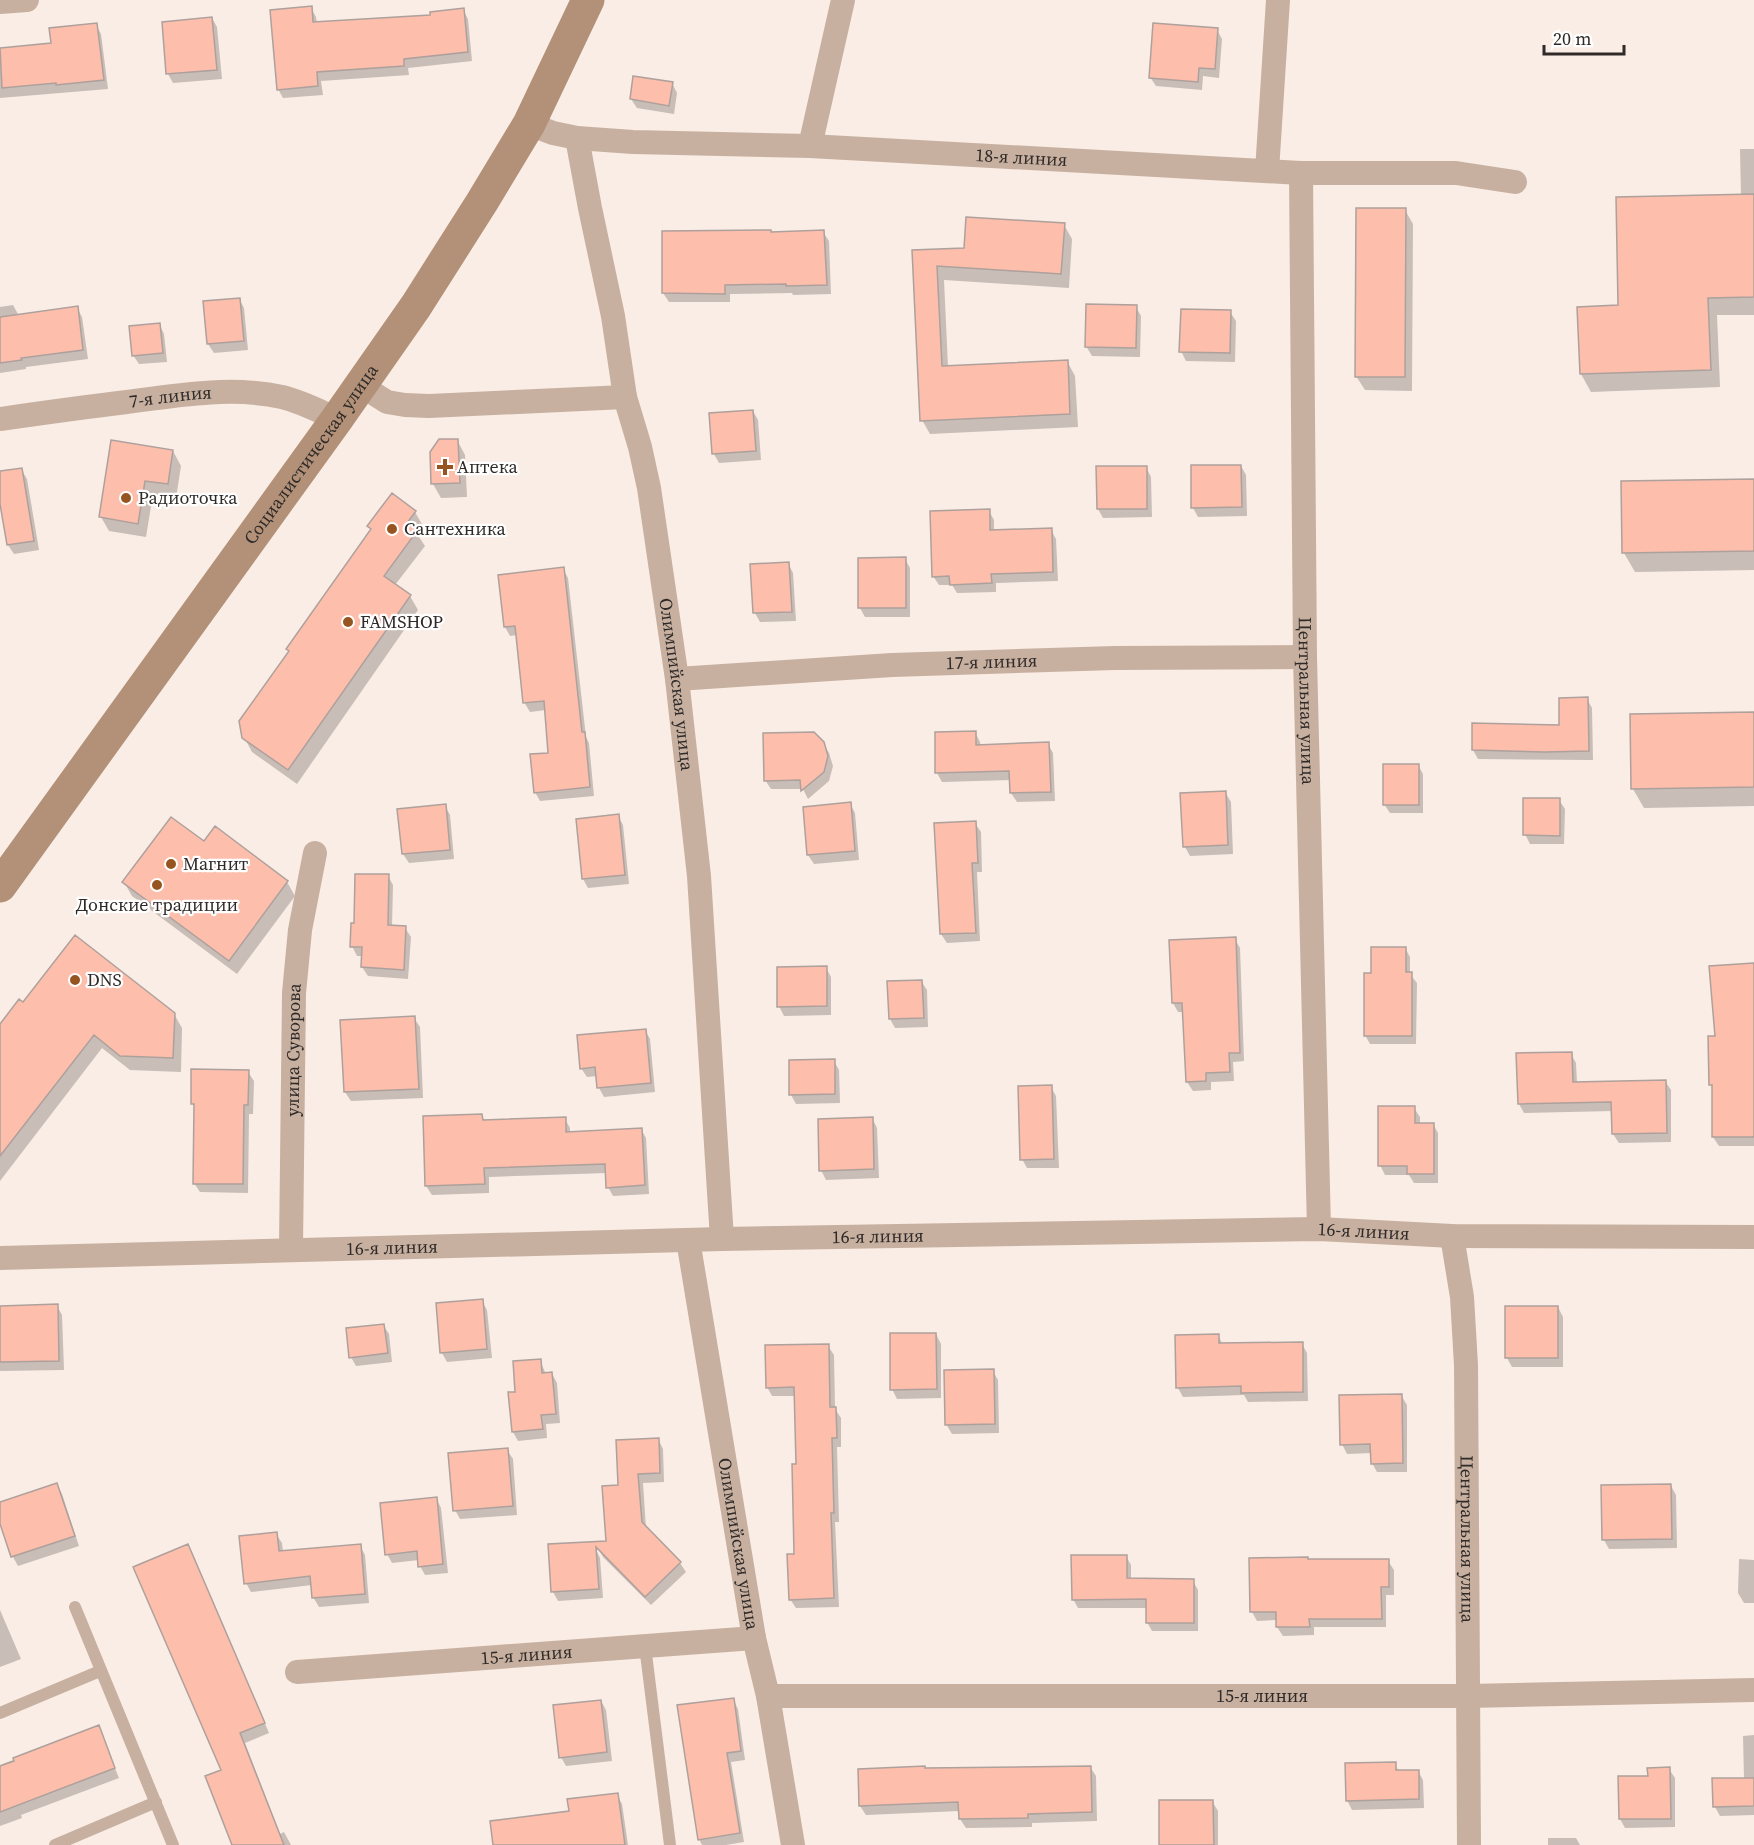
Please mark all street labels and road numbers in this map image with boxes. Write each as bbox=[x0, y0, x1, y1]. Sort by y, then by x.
street label: 18-я линия bbox=[975, 142, 1068, 172]
street label: Социалистическая улица bbox=[238, 358, 384, 549]
street label: 7-я линия bbox=[127, 379, 213, 414]
street label: Олимпийская улица bbox=[653, 596, 700, 773]
street label: Центральная улица bbox=[1293, 617, 1321, 786]
street label: 17-я линия bbox=[945, 647, 1038, 675]
street label: улица Суворова bbox=[280, 981, 307, 1117]
street label: 16-я линия bbox=[1317, 1216, 1410, 1246]
street label: 16-я линия bbox=[832, 1223, 924, 1249]
street label: 16-я линия bbox=[346, 1233, 438, 1261]
street label: Центральная улица bbox=[1455, 1455, 1481, 1624]
street label: Олимпийская улица bbox=[712, 1456, 766, 1632]
street label: 15-я линия bbox=[480, 1639, 573, 1670]
street label: 15-я линия bbox=[1216, 1683, 1308, 1708]

